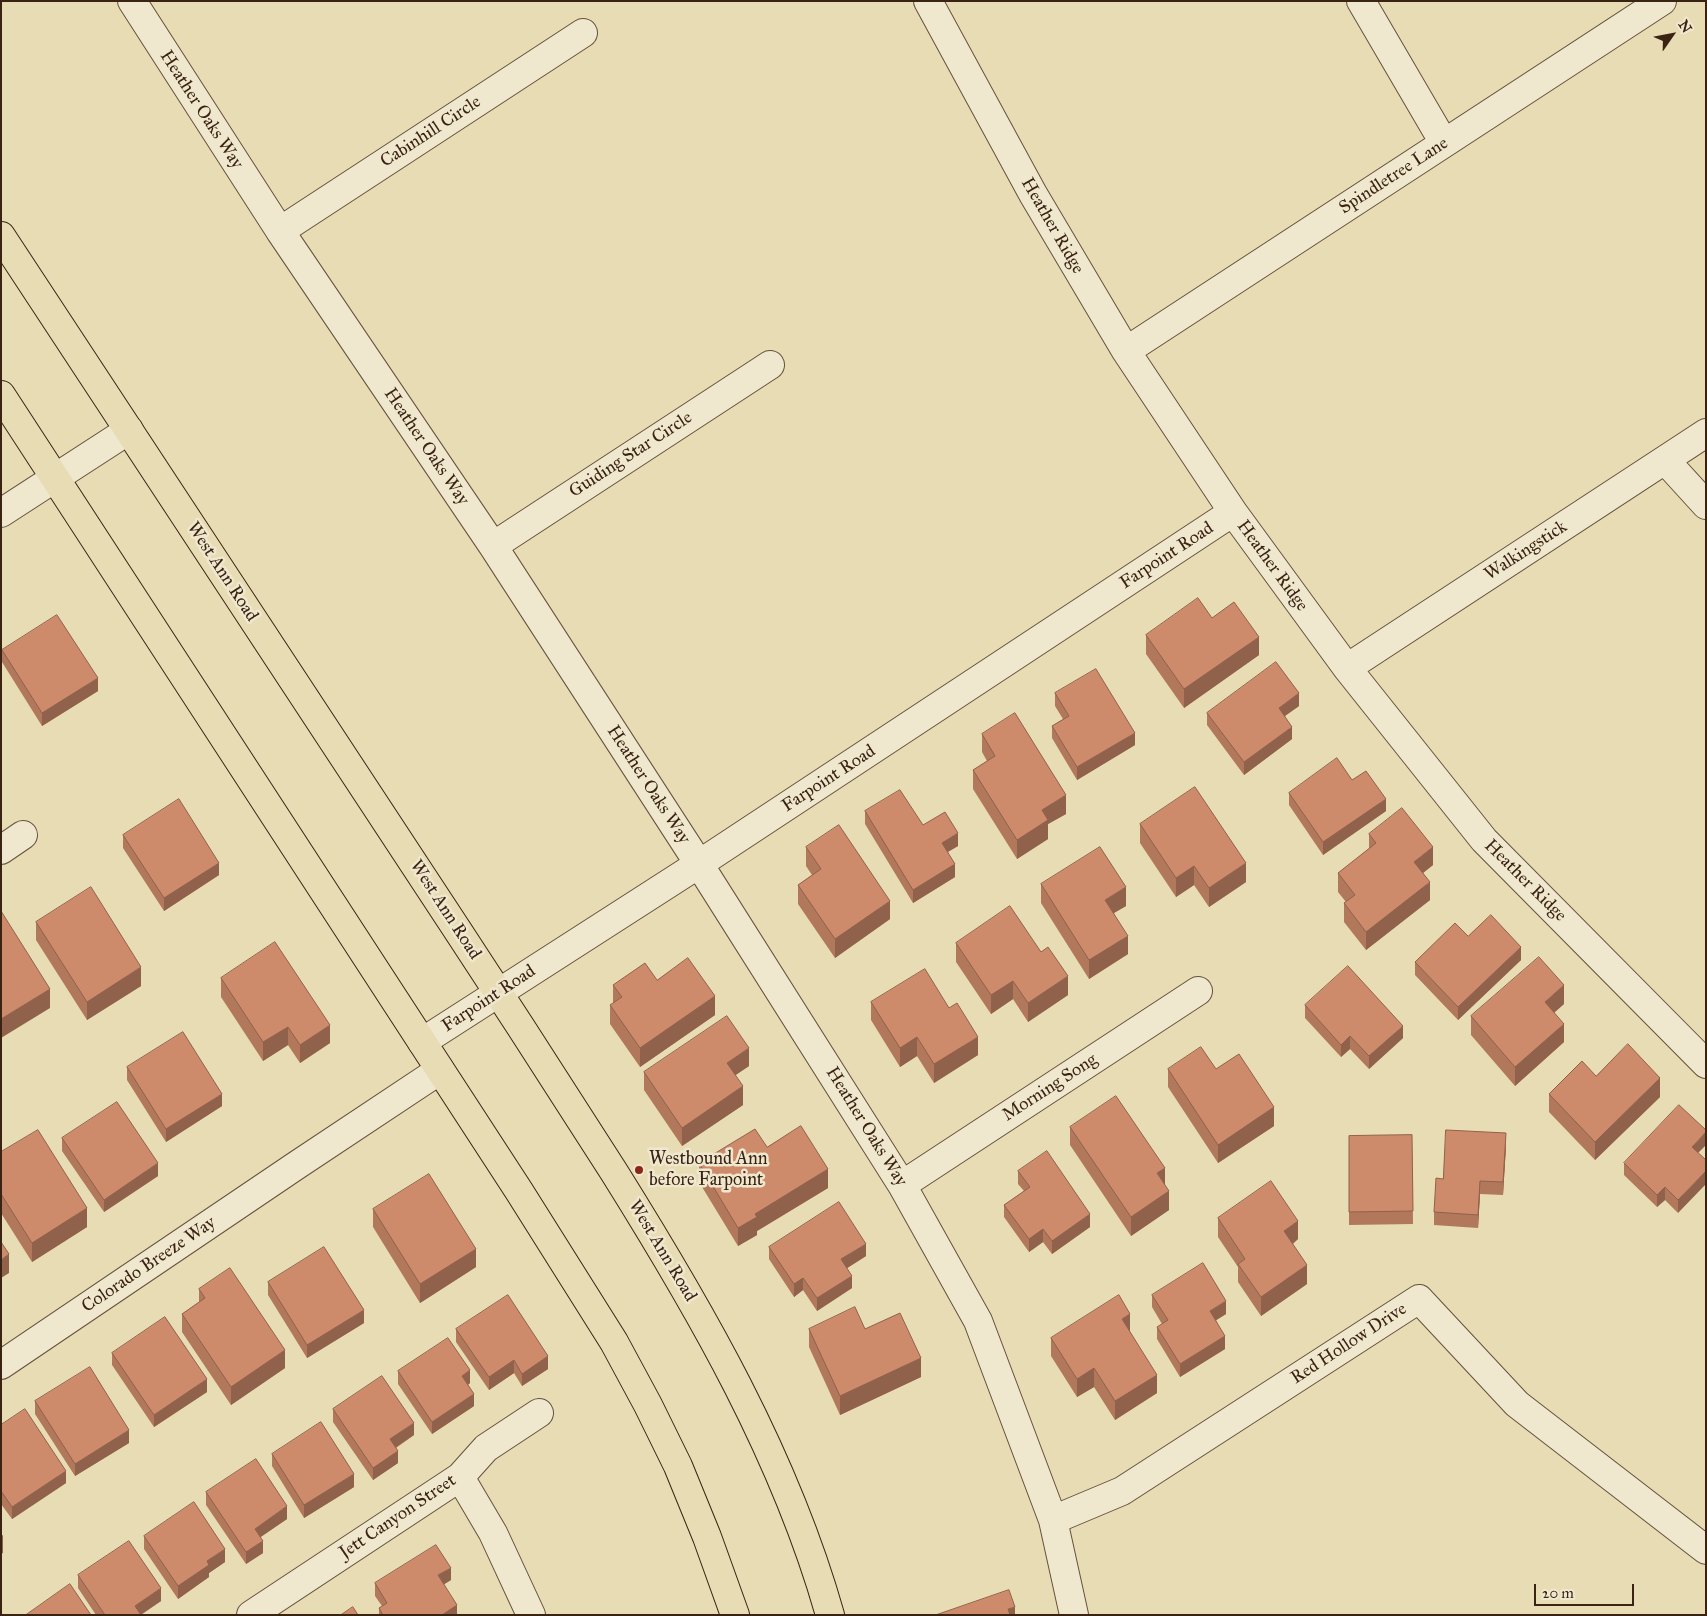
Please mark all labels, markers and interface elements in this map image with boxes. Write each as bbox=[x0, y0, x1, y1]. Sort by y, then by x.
north arrow bbox=[1647, 10, 1697, 60]
text: N bbox=[1675, 17, 1695, 36]
street label: Heather Oaks Way bbox=[155, 47, 247, 173]
street label: Cabinhill Circle bbox=[377, 91, 485, 173]
street label: Spindletree Lane bbox=[1336, 133, 1452, 219]
street label: Heather Ridge bbox=[1016, 174, 1088, 278]
street label: Heather Oaks Way bbox=[379, 384, 473, 510]
street label: Guiding Star Circle bbox=[565, 407, 697, 503]
street label: Heather Ridge bbox=[1232, 516, 1312, 616]
street label: Walkingstick bbox=[1481, 516, 1571, 586]
street label: West Ann Road bbox=[182, 518, 262, 626]
street label: Farpoint Road bbox=[1116, 518, 1218, 594]
street label: Heather Oaks Way bbox=[602, 722, 694, 848]
street label: Farpoint Road bbox=[778, 741, 880, 817]
street label: Heather Ridge bbox=[1479, 835, 1571, 927]
street label: West Ann Road bbox=[405, 856, 485, 964]
street label: Farpoint Road bbox=[438, 961, 540, 1037]
street label: Morning Song bbox=[999, 1049, 1101, 1127]
street label: Heather Oaks Way bbox=[821, 1063, 911, 1191]
place label: Westbound Ann before Farpoint bbox=[649, 1149, 768, 1192]
marker: Westbound Ann before Farpoint bbox=[633, 1164, 645, 1176]
street label: West Ann Road bbox=[623, 1196, 701, 1306]
street label: Colorado Breeze Way bbox=[78, 1212, 220, 1318]
street label: Red Hollow Drive bbox=[1287, 1299, 1411, 1389]
street label: Jett Canyon Street bbox=[336, 1470, 460, 1564]
scale bar bbox=[1537, 1574, 1637, 1606]
text: 20 m bbox=[1542, 1584, 1574, 1602]

